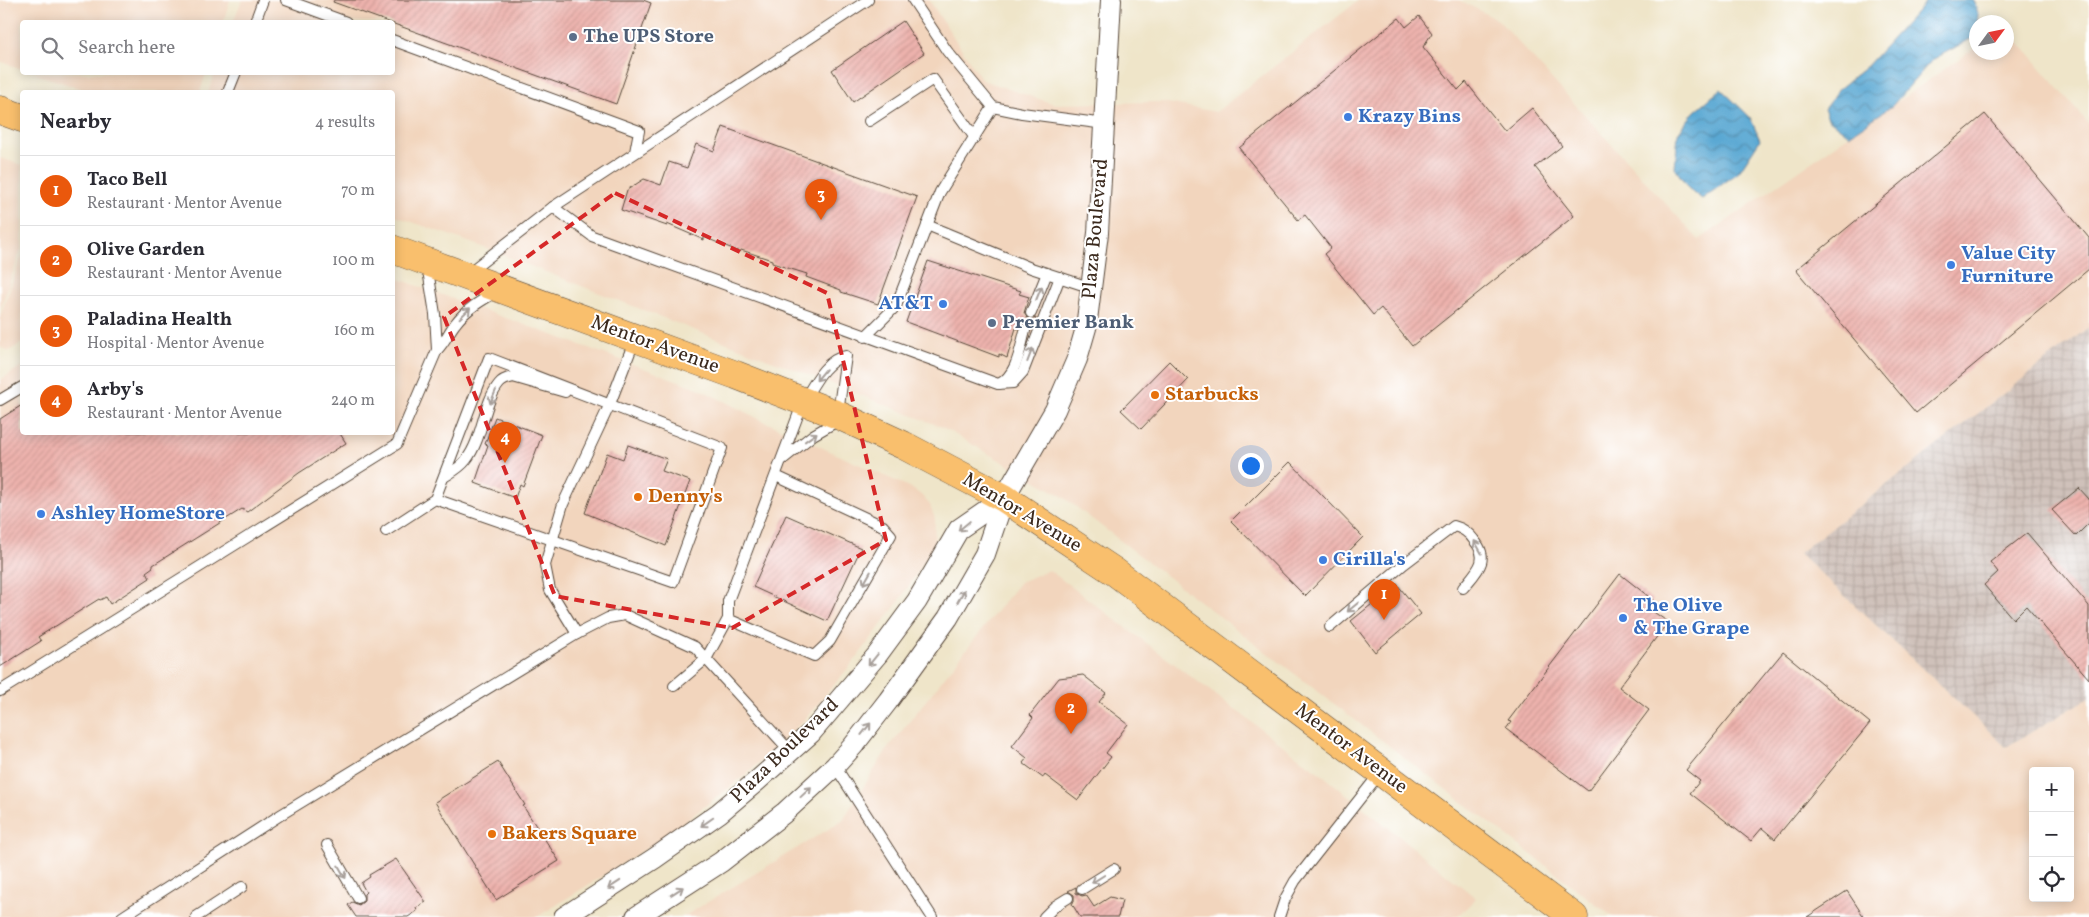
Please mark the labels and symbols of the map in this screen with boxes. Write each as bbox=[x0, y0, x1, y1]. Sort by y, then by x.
north arrow bbox=[1969, 15, 2014, 60]
place label: The UPS Store bbox=[583, 23, 714, 51]
marker: The UPS Store bbox=[567, 31, 579, 43]
place label: Krazy Bins bbox=[1358, 103, 1461, 131]
marker: Krazy Bins bbox=[1342, 111, 1354, 123]
street label: Plaza Boulevard bbox=[1076, 157, 1116, 301]
pin: 3 bbox=[805, 179, 837, 220]
place label: Value City Furniture bbox=[1961, 240, 2056, 291]
marker: Value City Furniture bbox=[1945, 259, 1957, 271]
one-way arrow bbox=[1035, 286, 1044, 301]
place label: AT&T bbox=[879, 290, 933, 318]
marker: AT&T bbox=[937, 298, 949, 310]
one-way arrow bbox=[459, 307, 471, 319]
street label: Mentor Avenue bbox=[587, 309, 723, 381]
place label: Premier Bank bbox=[1002, 309, 1134, 337]
marker: Premier Bank bbox=[986, 317, 998, 329]
one-way arrow bbox=[1026, 348, 1035, 363]
one-way arrow bbox=[816, 368, 827, 381]
place label: Starbucks bbox=[1165, 381, 1259, 409]
one-way arrow bbox=[487, 389, 497, 404]
marker: Starbucks bbox=[1149, 389, 1161, 401]
pin: 4 bbox=[489, 422, 521, 463]
one-way arrow bbox=[804, 431, 817, 442]
your location bbox=[1238, 453, 1264, 479]
street label: Mentor Avenue bbox=[957, 466, 1087, 560]
place label: Denny's bbox=[648, 483, 723, 511]
marker: Denny's bbox=[632, 491, 644, 503]
place label: Ashley HomeStore bbox=[51, 500, 225, 528]
marker: Ashley HomeStore bbox=[35, 508, 47, 520]
one-way arrow bbox=[958, 521, 971, 532]
one-way arrow bbox=[1472, 540, 1482, 554]
place label: Cirilla's bbox=[1333, 546, 1406, 574]
marker: Cirilla's bbox=[1317, 554, 1329, 566]
one-way arrow bbox=[861, 570, 871, 584]
pin: 1 bbox=[1368, 579, 1400, 620]
one-way arrow bbox=[956, 590, 966, 604]
place label: The Olive & The Grape bbox=[1633, 592, 1749, 643]
one-way arrow bbox=[1346, 602, 1359, 613]
marker: The Olive & The Grape bbox=[1617, 612, 1629, 624]
one-way arrow bbox=[868, 653, 879, 666]
street label: Plaza Boulevard bbox=[724, 692, 846, 810]
pin: 2 bbox=[1055, 693, 1087, 734]
street label: Mentor Avenue bbox=[1289, 697, 1413, 801]
one-way arrow bbox=[861, 723, 872, 736]
one-way arrow bbox=[799, 786, 812, 798]
one-way arrow bbox=[700, 817, 714, 827]
place label: Bakers Square bbox=[502, 820, 637, 848]
marker: Bakers Square bbox=[486, 828, 498, 840]
one-way arrow bbox=[338, 864, 348, 878]
one-way arrow bbox=[1091, 874, 1105, 885]
one-way arrow bbox=[608, 880, 622, 890]
one-way arrow bbox=[669, 885, 683, 895]

